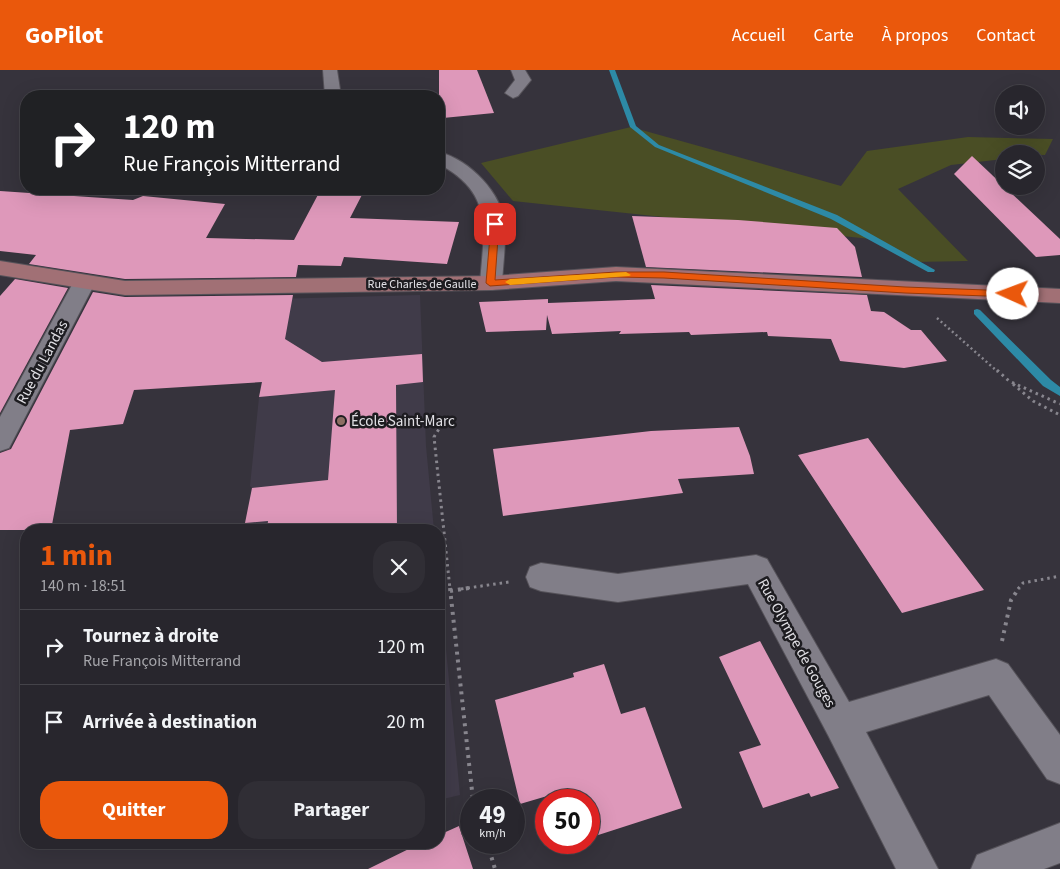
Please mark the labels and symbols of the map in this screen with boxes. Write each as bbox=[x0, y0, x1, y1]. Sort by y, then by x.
pin bbox=[474, 203, 516, 245]
position arrow bbox=[986, 267, 1038, 319]
street label: Rue Charles de Gaulle bbox=[368, 276, 476, 293]
street label: Rue du Landas bbox=[12, 317, 73, 408]
place label: École Saint-Marc bbox=[351, 411, 455, 432]
marker: École Saint-Marc bbox=[335, 415, 347, 427]
street label: Rue Olympe de Gouges bbox=[752, 575, 841, 712]
speed limit sign: 50 bbox=[535, 789, 600, 854]

